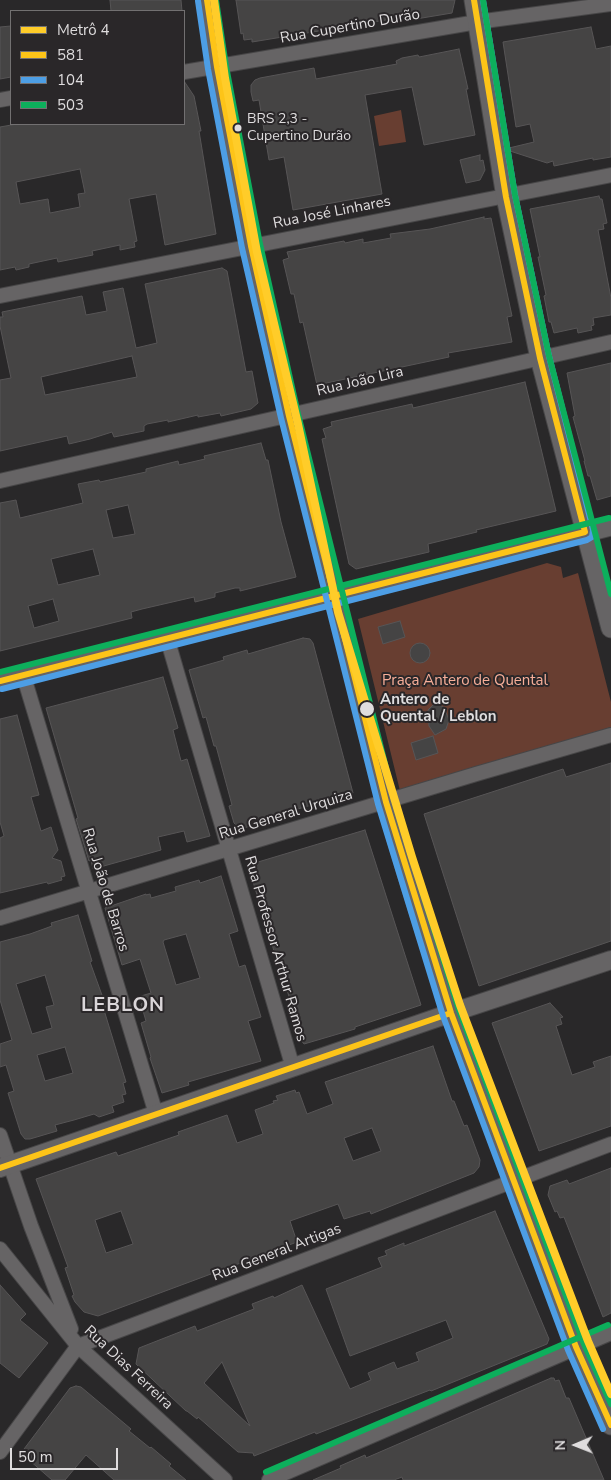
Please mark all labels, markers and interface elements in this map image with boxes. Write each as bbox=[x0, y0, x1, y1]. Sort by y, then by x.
street label: Rua Cupertino Durão bbox=[279, 6, 421, 48]
legend bbox=[10, 10, 185, 125]
text: Metrô 4 bbox=[57, 20, 110, 40]
text: 581 bbox=[57, 45, 84, 65]
text: 104 bbox=[57, 70, 84, 90]
text: 503 bbox=[57, 95, 84, 115]
place label: BRS 2,3 - Cupertino Durão bbox=[247, 112, 351, 144]
marker: BRS 2,3 - Cupertino Durão bbox=[233, 123, 243, 133]
street label: Rua José Linhares bbox=[272, 193, 392, 233]
street label: Rua João Lira bbox=[315, 363, 405, 401]
park label: Praça Antero de Quental bbox=[382, 672, 548, 690]
place label: Antero de Quental / Leblon bbox=[380, 691, 497, 726]
marker: Antero de Quental / Leblon bbox=[358, 700, 376, 718]
street label: Rua General Urquiza bbox=[217, 786, 355, 844]
street label: Rua João de Barros bbox=[78, 826, 132, 954]
street label: Rua Professor Arthur Ramos bbox=[240, 854, 310, 1044]
district label: LEBLON bbox=[80, 994, 166, 1018]
street label: Rua General Artigas bbox=[210, 1220, 344, 1286]
street label: Rua Dias Ferreira bbox=[80, 1322, 176, 1414]
north arrow bbox=[551, 1420, 601, 1470]
scale bar bbox=[12, 1438, 120, 1470]
text: N bbox=[551, 1440, 570, 1451]
text: 50 m bbox=[18, 1447, 53, 1467]

